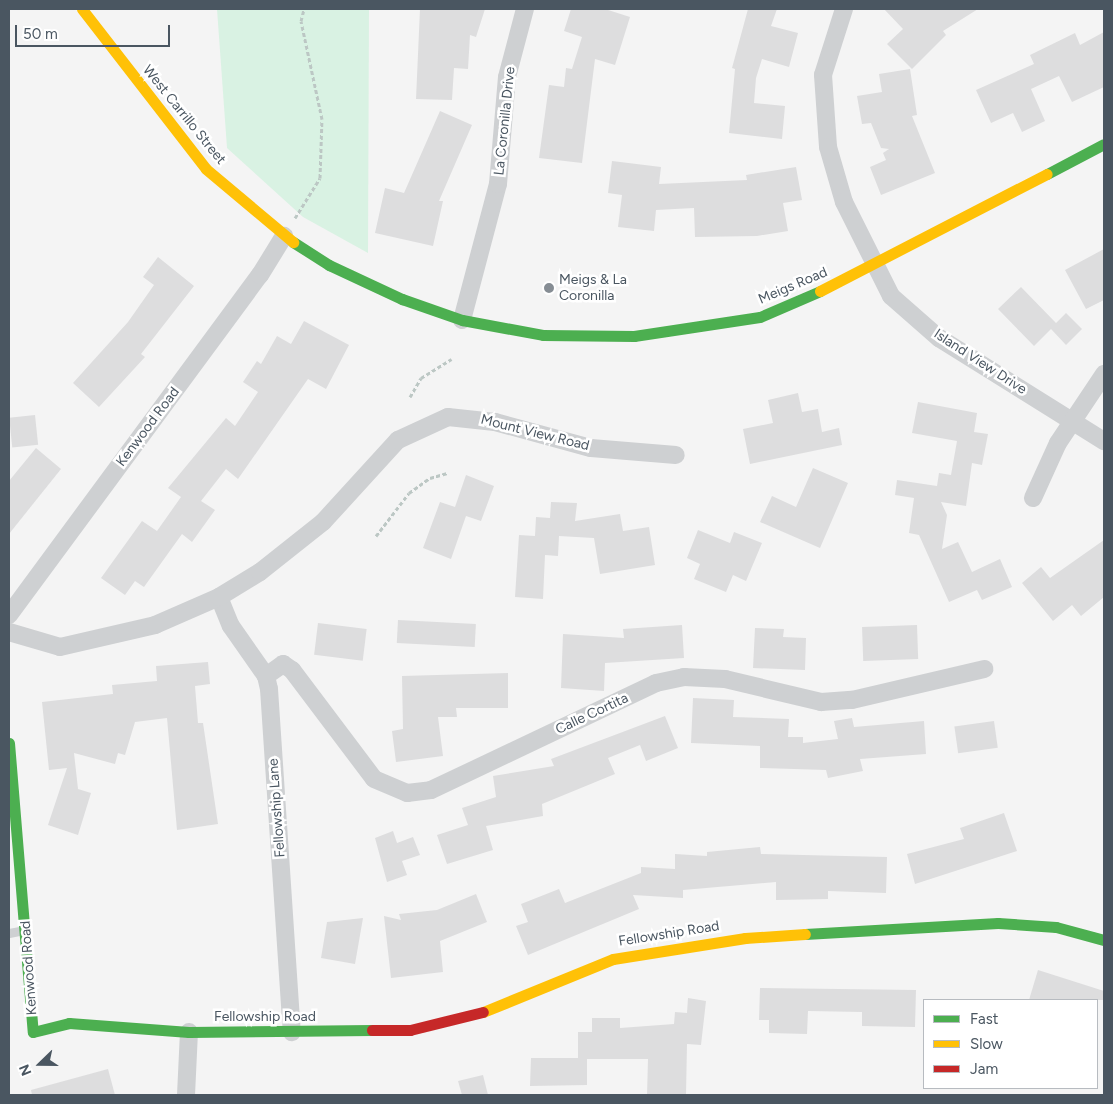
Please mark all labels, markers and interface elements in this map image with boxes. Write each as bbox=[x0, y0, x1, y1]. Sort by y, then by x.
scale bar bbox=[18, 15, 172, 47]
text: 50 m bbox=[23, 25, 58, 43]
street label: West Carrillo Street bbox=[139, 62, 229, 168]
street label: La Coronilla Drive bbox=[491, 66, 519, 176]
street label: Meigs Road bbox=[756, 264, 830, 308]
place label: Meigs & La Coronilla bbox=[559, 272, 627, 304]
marker: Meigs & La Coronilla bbox=[543, 282, 555, 294]
street label: Island View Drive bbox=[930, 326, 1030, 398]
street label: Kenwood Road bbox=[113, 384, 183, 470]
street label: Mount View Road bbox=[479, 411, 591, 455]
street label: Calle Cortita bbox=[553, 690, 631, 738]
street label: Fellowship Lane bbox=[265, 758, 289, 858]
street label: Fellowship Road bbox=[617, 918, 721, 950]
street label: Kenwood Road bbox=[17, 920, 41, 1016]
legend bbox=[923, 999, 1098, 1089]
street label: Fellowship Road bbox=[214, 1009, 316, 1025]
text: Fast bbox=[970, 1010, 998, 1028]
text: Slow bbox=[970, 1035, 1003, 1053]
north arrow bbox=[15, 1039, 65, 1089]
text: Jam bbox=[970, 1060, 998, 1078]
text: N bbox=[16, 1062, 36, 1078]

